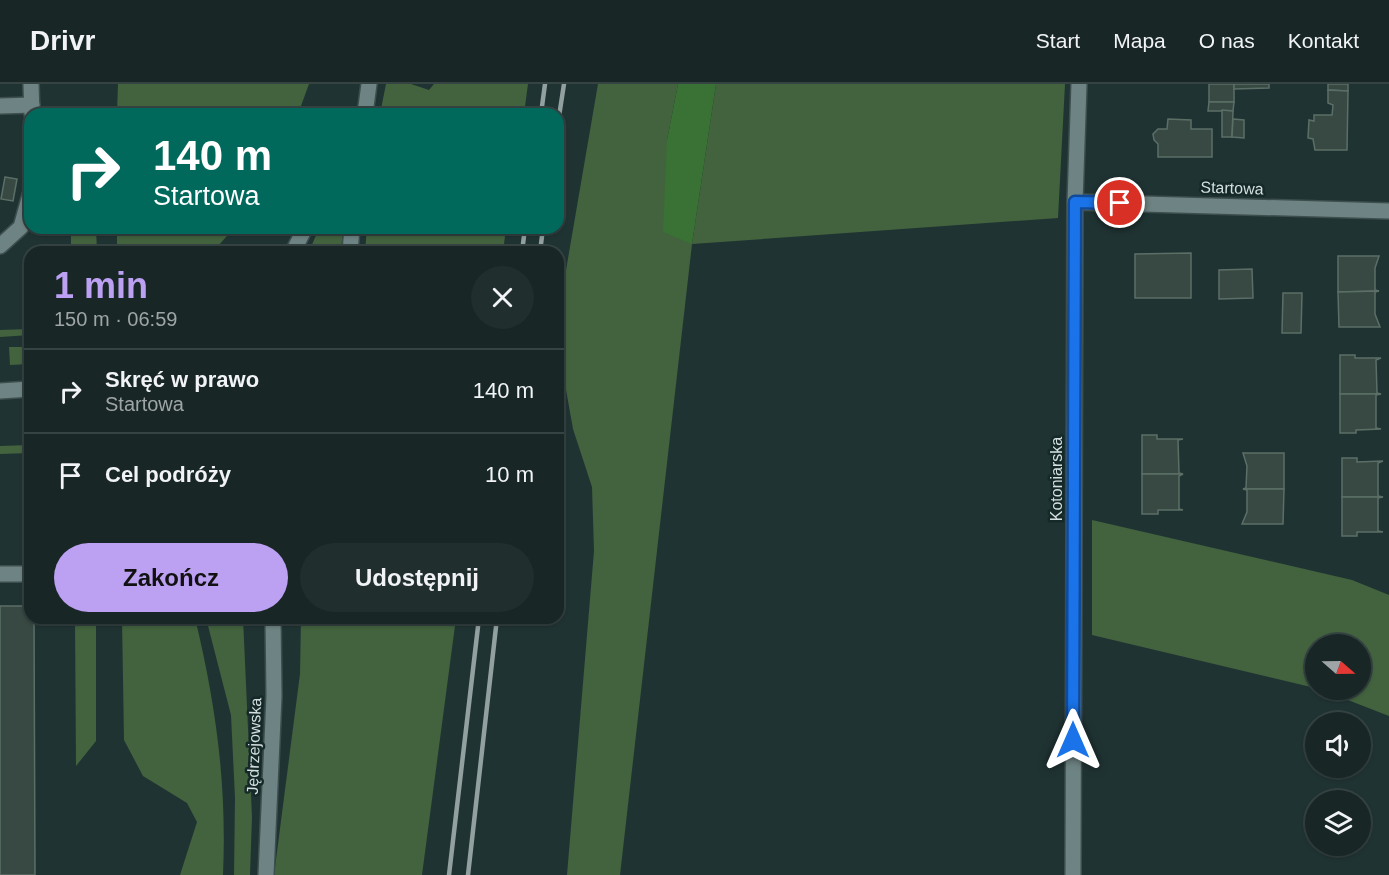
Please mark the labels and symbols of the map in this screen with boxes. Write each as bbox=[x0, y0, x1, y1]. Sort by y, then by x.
pin bbox=[1094, 177, 1145, 228]
street label: Startowa bbox=[1200, 178, 1264, 198]
street label: Kotoniarska bbox=[1048, 437, 1065, 521]
north arrow bbox=[1305, 634, 1371, 700]
street label: Jędrzejowska bbox=[244, 697, 264, 795]
position arrow bbox=[1041, 708, 1105, 772]

